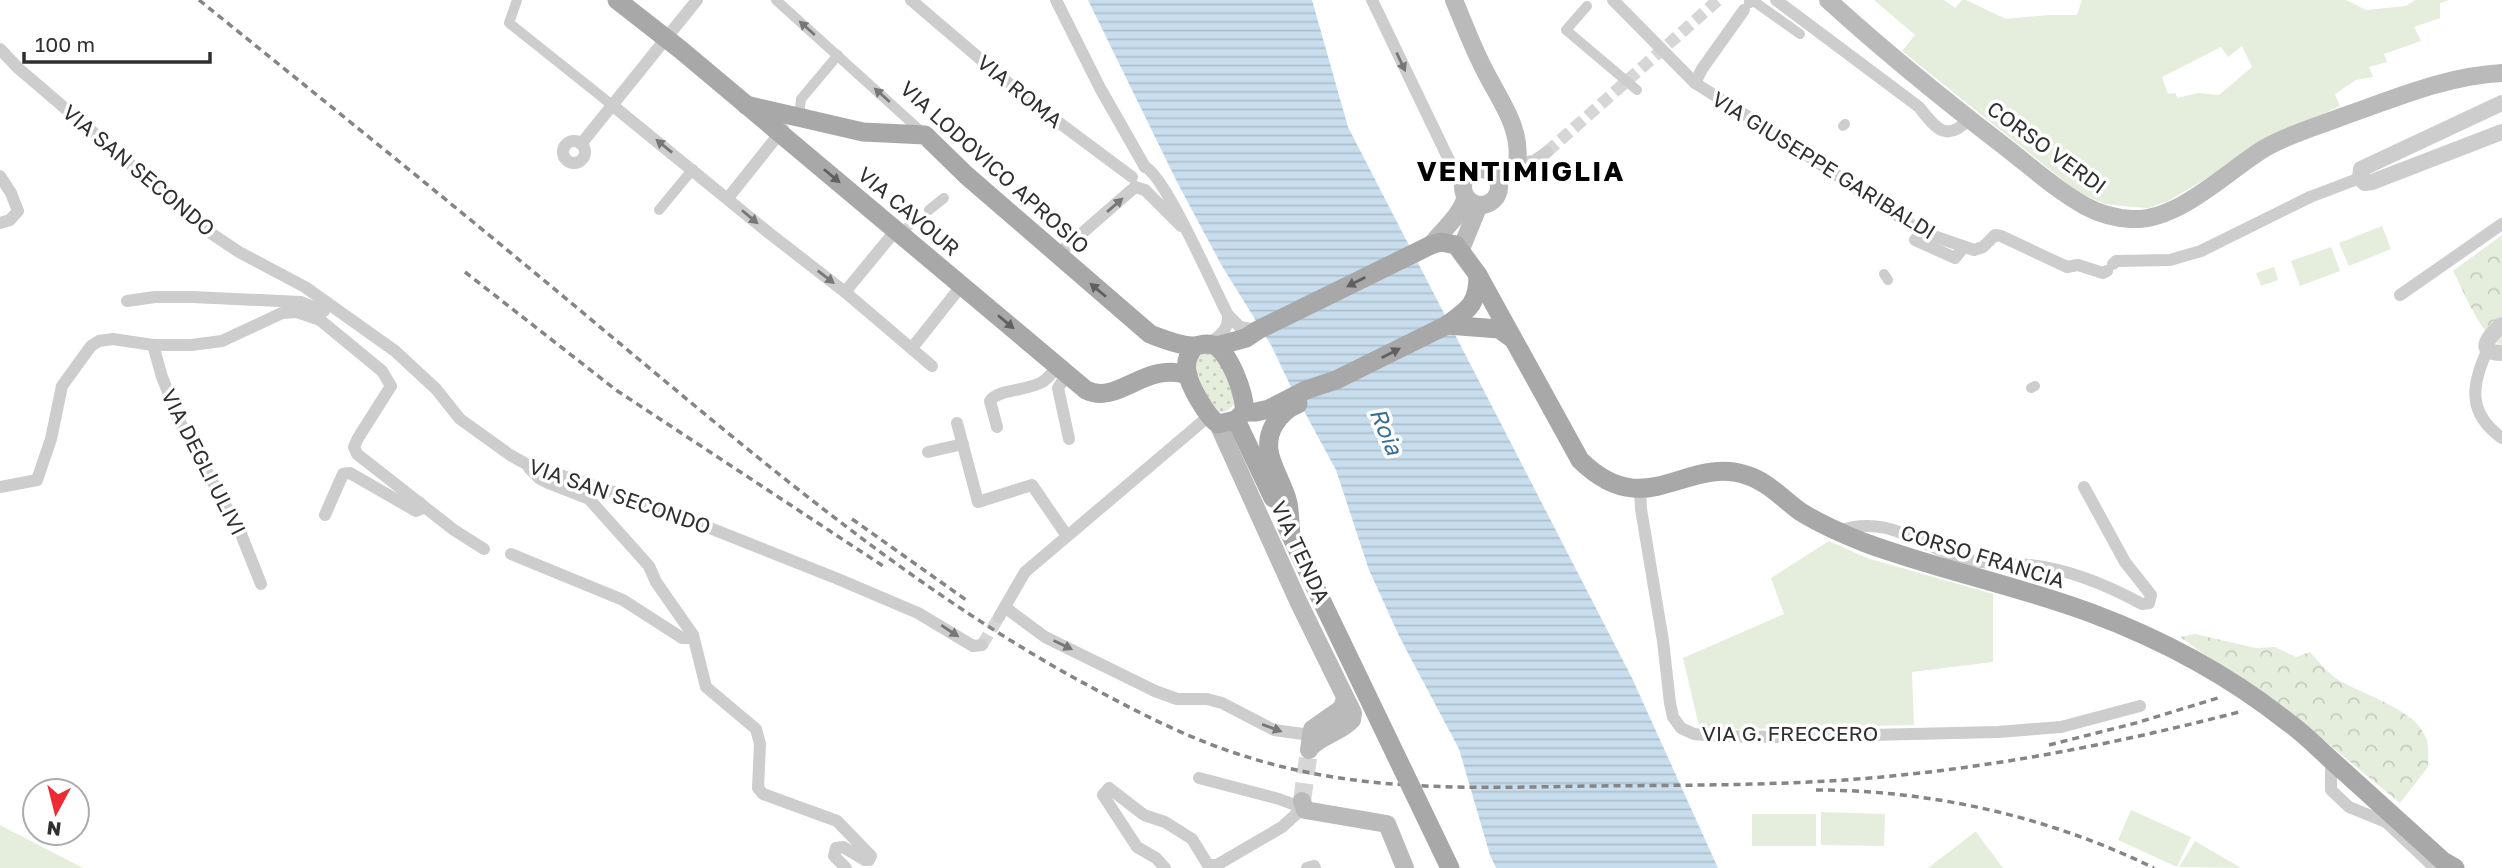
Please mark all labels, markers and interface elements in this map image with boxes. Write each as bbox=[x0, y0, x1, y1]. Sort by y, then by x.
one-way arrow bbox=[798, 20, 816, 36]
scale bar bbox=[24, 21, 210, 65]
text: 100 m bbox=[35, 31, 95, 57]
street label: VIA ROMA bbox=[972, 49, 1068, 133]
one-way arrow bbox=[1396, 51, 1407, 72]
street label: VIA LODOVICO APROSIO bbox=[895, 75, 1095, 259]
street label: VIA GIUSEPPE GARIBALDI bbox=[1707, 85, 1941, 245]
one-way arrow bbox=[873, 88, 890, 103]
street label: CORSO VERDI bbox=[1982, 95, 2112, 199]
street label: VIA SAN SECONDO bbox=[58, 99, 220, 241]
one-way arrow bbox=[655, 139, 672, 154]
district label: VENTIMIGLIA bbox=[1417, 154, 1625, 187]
street label: VIA CAVOUR bbox=[853, 161, 965, 261]
one-way arrow bbox=[823, 168, 840, 183]
one-way arrow bbox=[1106, 197, 1124, 213]
one-way arrow bbox=[741, 209, 758, 224]
one-way arrow bbox=[817, 269, 835, 283]
one-way arrow bbox=[1346, 276, 1366, 287]
one-way arrow bbox=[1089, 283, 1106, 298]
one-way arrow bbox=[998, 314, 1015, 329]
one-way arrow bbox=[1382, 347, 1402, 359]
street label: VIA DEGLI ULIVI bbox=[156, 385, 252, 539]
water label: Roia bbox=[1365, 403, 1410, 460]
street label: VIA SAN SECONDO bbox=[526, 453, 714, 539]
street label: VIA TENDA bbox=[1266, 497, 1336, 607]
street label: CORSO FRANCIA bbox=[1898, 519, 2068, 593]
one-way arrow bbox=[941, 624, 959, 638]
one-way arrow bbox=[1053, 640, 1073, 651]
street label: VIA G. FRECCERO bbox=[1702, 720, 1878, 746]
one-way arrow bbox=[1261, 723, 1282, 734]
north arrow bbox=[21, 777, 91, 847]
text: N bbox=[45, 817, 62, 842]

